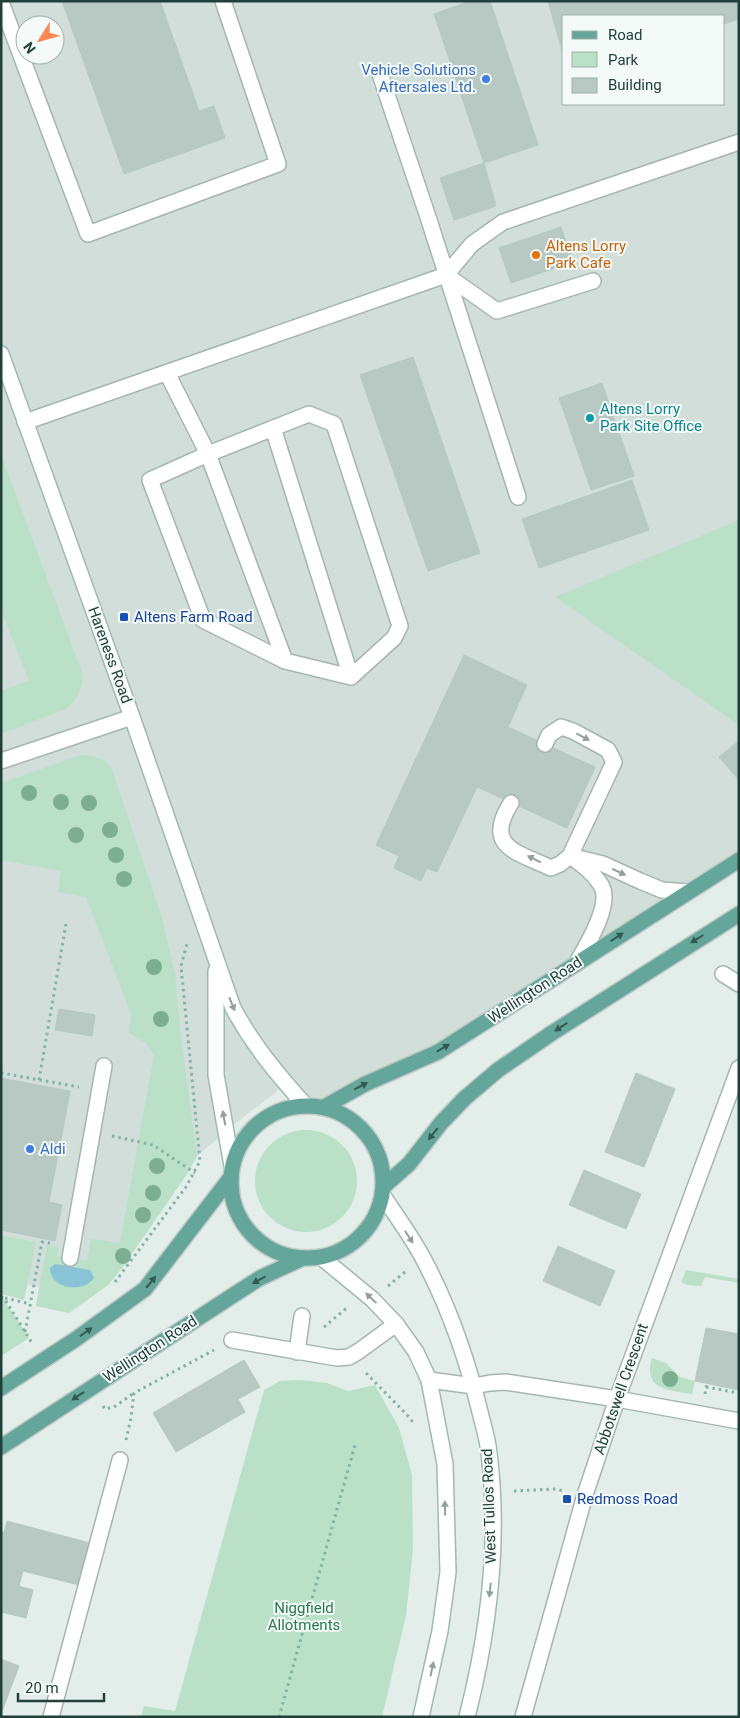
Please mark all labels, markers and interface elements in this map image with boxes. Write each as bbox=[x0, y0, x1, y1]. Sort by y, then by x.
north arrow bbox=[15, 15, 65, 65]
legend bbox=[562, 15, 725, 105]
text: Road bbox=[608, 26, 642, 44]
text: N bbox=[20, 39, 39, 57]
text: Park bbox=[608, 51, 639, 69]
place label: Vehicle Solutions Aftersales Ltd. bbox=[361, 61, 476, 96]
marker: Vehicle Solutions Aftersales Ltd. bbox=[480, 73, 492, 85]
text: Building bbox=[608, 76, 662, 94]
place label: Altens Lorry Park Cafe bbox=[546, 237, 626, 272]
marker: Altens Lorry Park Cafe bbox=[530, 249, 542, 261]
place label: Altens Lorry Park Site Office bbox=[600, 400, 702, 435]
marker: Altens Lorry Park Site Office bbox=[584, 412, 596, 424]
street label: Hareness Road bbox=[84, 604, 136, 706]
place label: Altens Farm Road bbox=[134, 608, 253, 626]
marker: Altens Farm Road bbox=[118, 611, 130, 623]
one-way arrow bbox=[576, 733, 591, 741]
one-way arrow bbox=[526, 855, 541, 864]
one-way arrow bbox=[612, 868, 626, 876]
one-way arrow bbox=[610, 933, 623, 942]
one-way arrow bbox=[691, 935, 704, 944]
street label: Wellington Road bbox=[485, 953, 585, 1027]
one-way arrow bbox=[229, 997, 237, 1011]
one-way arrow bbox=[554, 1022, 567, 1032]
one-way arrow bbox=[437, 1044, 450, 1053]
one-way arrow bbox=[354, 1082, 368, 1090]
one-way arrow bbox=[219, 1109, 227, 1125]
one-way arrow bbox=[427, 1127, 438, 1140]
place label: Aldi bbox=[40, 1140, 66, 1158]
marker: Aldi bbox=[24, 1143, 36, 1155]
one-way arrow bbox=[405, 1230, 414, 1243]
one-way arrow bbox=[252, 1275, 266, 1284]
one-way arrow bbox=[145, 1276, 156, 1289]
one-way arrow bbox=[365, 1292, 377, 1304]
street label: Wellington Road bbox=[100, 1312, 200, 1386]
street label: Abbotswell Crescent bbox=[590, 1321, 652, 1457]
one-way arrow bbox=[79, 1327, 93, 1337]
one-way arrow bbox=[71, 1391, 85, 1401]
street label: West Tullos Road bbox=[478, 1448, 500, 1564]
place label: Redmoss Road bbox=[577, 1490, 678, 1508]
marker: Redmoss Road bbox=[561, 1493, 573, 1505]
one-way arrow bbox=[441, 1500, 449, 1516]
one-way arrow bbox=[486, 1582, 494, 1598]
park label: Niggfield Allotments bbox=[268, 1599, 340, 1634]
one-way arrow bbox=[428, 1661, 436, 1677]
scale bar bbox=[18, 1670, 104, 1702]
text: 20 m bbox=[25, 1679, 59, 1697]

